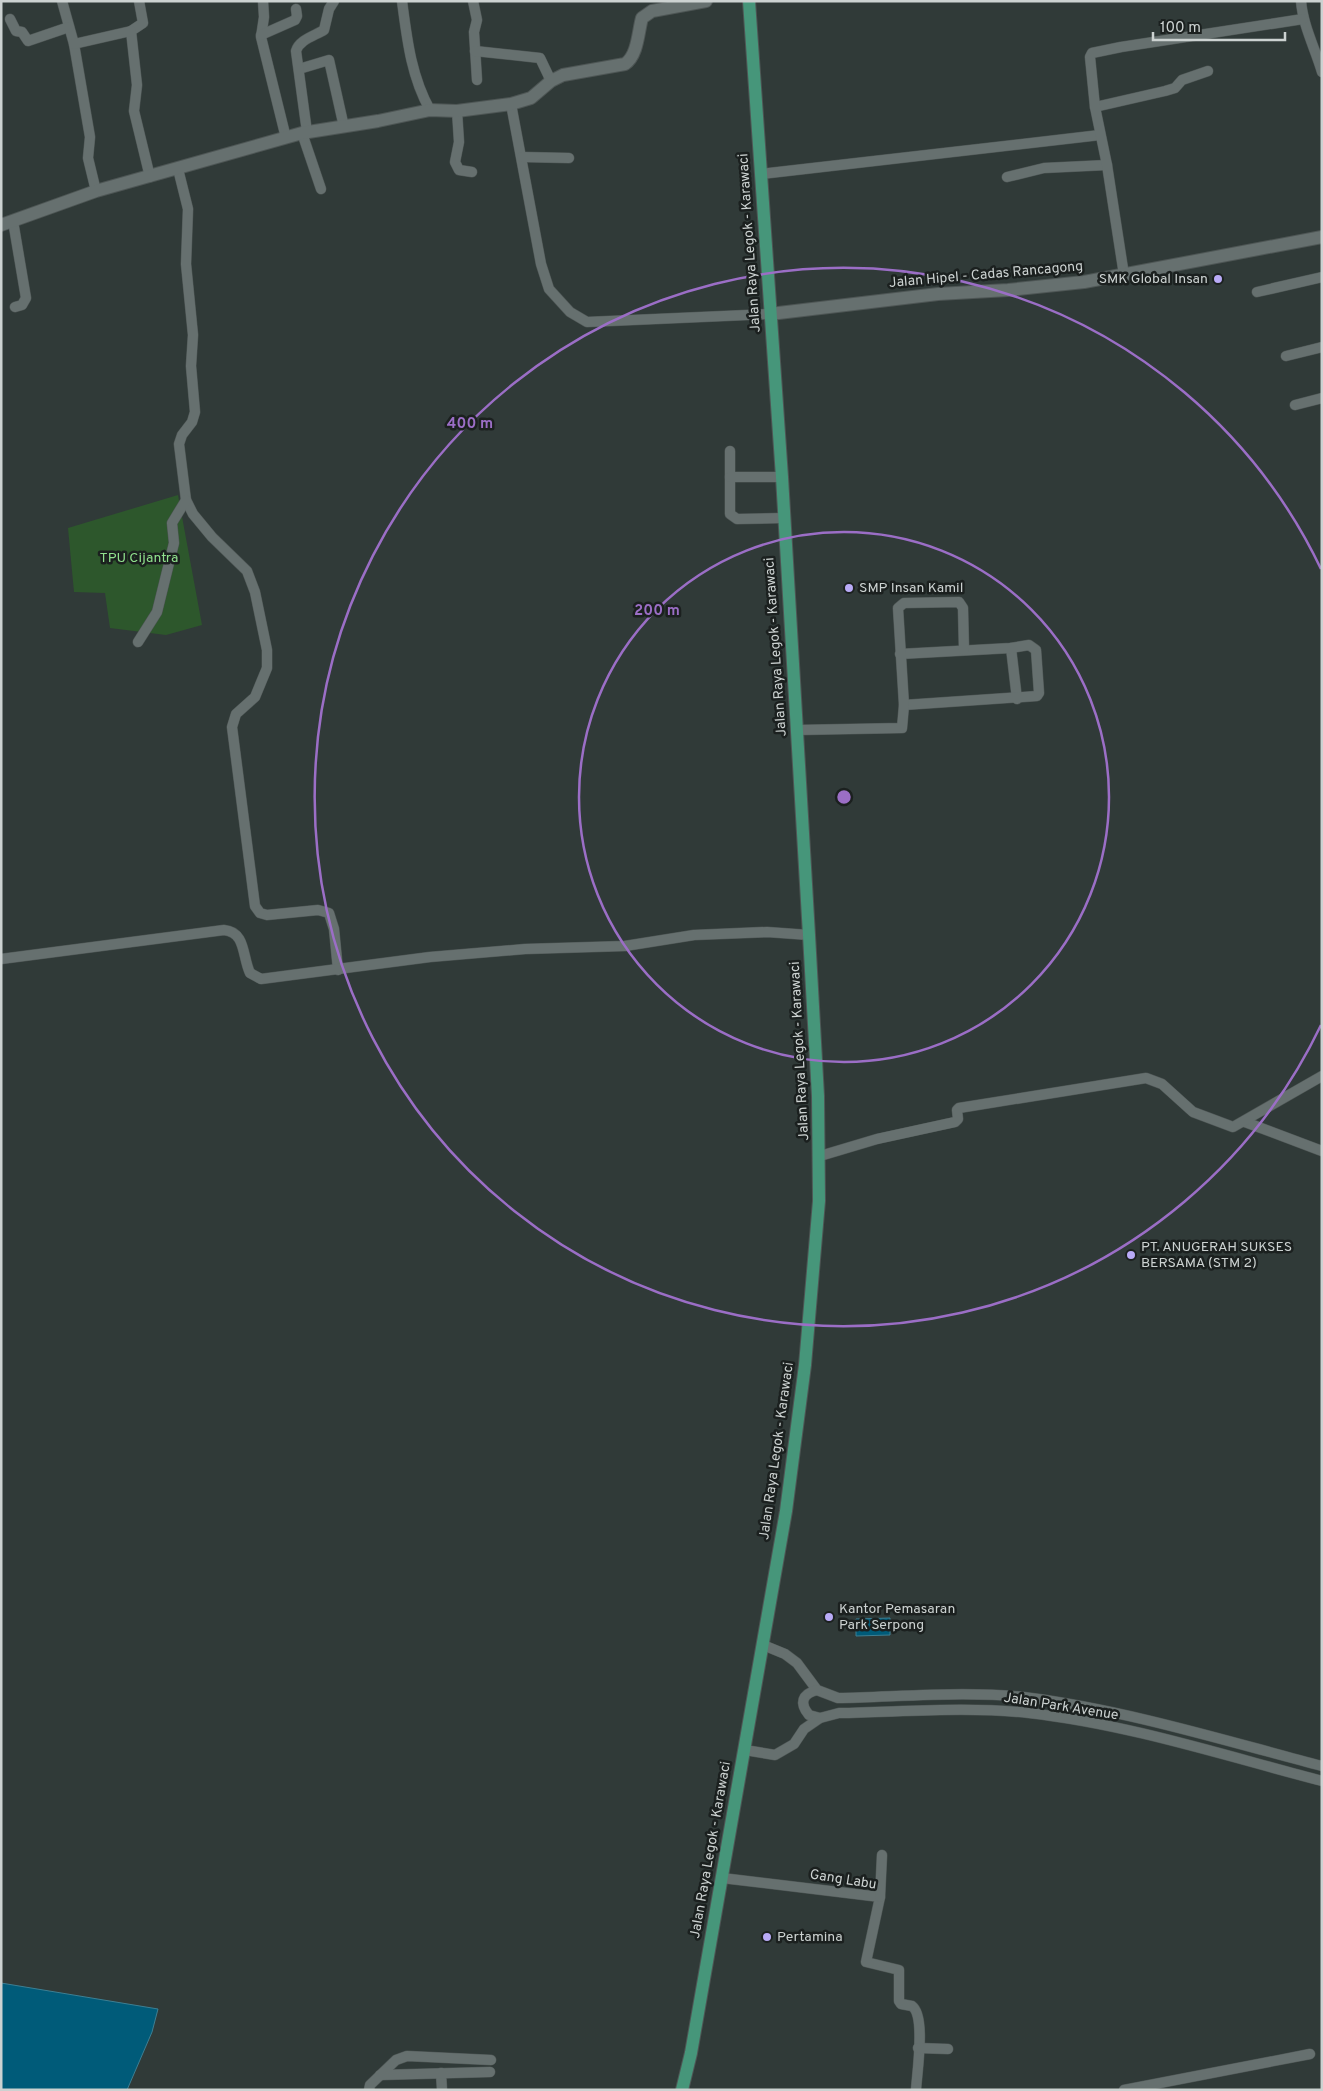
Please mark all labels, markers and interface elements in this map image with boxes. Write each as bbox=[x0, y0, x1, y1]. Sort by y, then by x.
scale bar bbox=[1153, 10, 1286, 42]
text: 100 m bbox=[1160, 19, 1201, 38]
street label: Jalan Raya Legok - Karawaci bbox=[735, 153, 765, 333]
street label: Jalan Hipel - Cadas Rancagong bbox=[888, 258, 1084, 292]
place label: SMK Global Insan bbox=[1099, 271, 1208, 288]
marker: SMK Global Insan bbox=[1212, 273, 1224, 285]
text: 400 m bbox=[447, 415, 493, 434]
park label: TPU Cijantra bbox=[100, 550, 178, 567]
street label: Jalan Raya Legok - Karawaci bbox=[761, 557, 791, 737]
place label: SMP Insan Kamil bbox=[859, 580, 963, 597]
marker: SMP Insan Kamil bbox=[843, 582, 855, 594]
text: 200 m bbox=[634, 602, 680, 621]
centre of rings bbox=[835, 788, 853, 806]
street label: Jalan Raya Legok - Karawaci bbox=[787, 961, 813, 1141]
place label: PT. ANUGERAH SUKSES BERSAMA (STM 2) bbox=[1141, 1239, 1292, 1272]
marker: PT. ANUGERAH SUKSES BERSAMA (STM 2) bbox=[1125, 1249, 1137, 1261]
street label: Jalan Raya Legok - Karawaci bbox=[756, 1361, 798, 1541]
place label: Kantor Pemasaran Park Serpong bbox=[839, 1601, 955, 1634]
marker: Kantor Pemasaran Park Serpong bbox=[823, 1611, 835, 1623]
street label: Jalan Park Avenue bbox=[1002, 1690, 1120, 1724]
street label: Jalan Raya Legok - Karawaci bbox=[687, 1760, 735, 1940]
street label: Gang Labu bbox=[808, 1866, 878, 1894]
place label: Pertamina bbox=[777, 1929, 843, 1946]
marker: Pertamina bbox=[761, 1931, 773, 1943]

